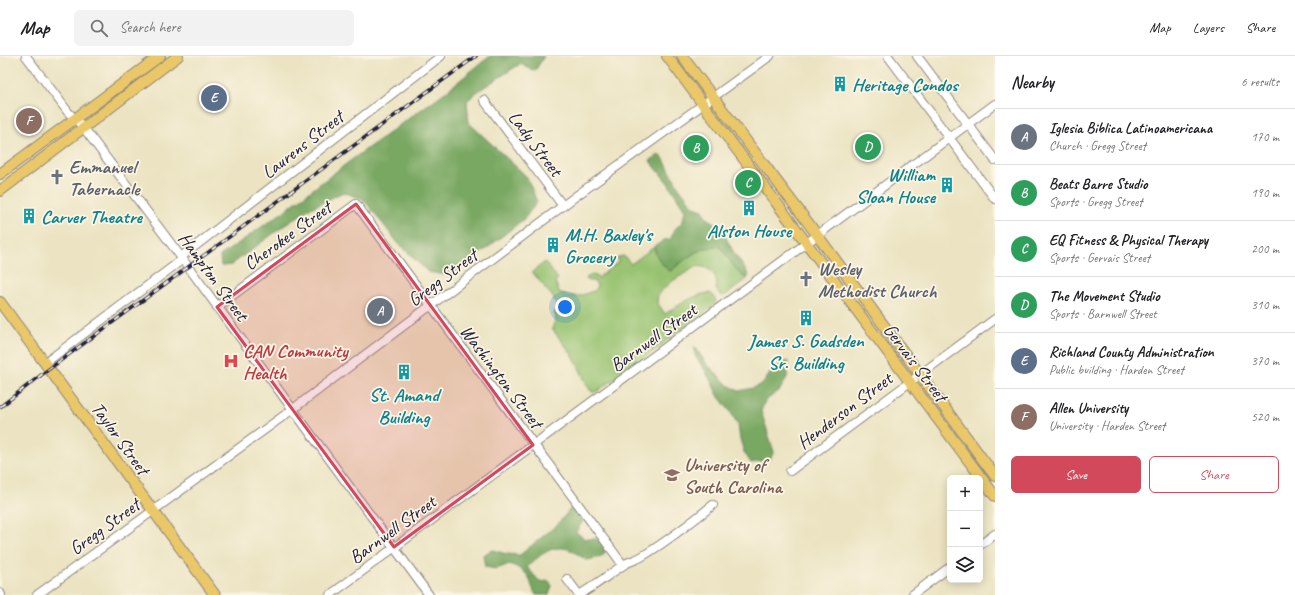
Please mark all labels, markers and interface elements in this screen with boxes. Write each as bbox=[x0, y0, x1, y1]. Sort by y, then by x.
search box bbox=[74, 10, 354, 46]
text: Map bbox=[20, 16, 50, 40]
icon: search bbox=[88, 17, 110, 39]
text: Search here bbox=[120, 18, 181, 37]
text: Map bbox=[1149, 19, 1171, 36]
text: Layers bbox=[1193, 19, 1224, 36]
text: Share bbox=[1246, 19, 1275, 36]
text: Nearby bbox=[1011, 72, 1054, 93]
place label: Heritage Condos bbox=[852, 73, 960, 97]
text: 6 results bbox=[1241, 74, 1279, 90]
building icon: Heritage Condos bbox=[831, 75, 849, 93]
pin: E bbox=[201, 83, 227, 113]
street label: Laurens Street bbox=[257, 104, 351, 184]
pin: F bbox=[16, 106, 42, 136]
street label: Lady Street bbox=[503, 106, 569, 183]
text: Iglesia Biblica Latinoamericana bbox=[1049, 119, 1212, 138]
text: A bbox=[1021, 129, 1027, 145]
text: 170 m bbox=[1251, 129, 1279, 145]
pin: D bbox=[855, 132, 881, 162]
pin: B bbox=[683, 133, 709, 163]
text: Church · Gregg Street bbox=[1049, 138, 1146, 154]
place label: Emmanuel Tabernacle bbox=[69, 155, 141, 201]
place label: William Sloan House bbox=[856, 163, 937, 209]
church icon: Emmanuel Tabernacle bbox=[48, 168, 66, 186]
pin: C bbox=[735, 168, 761, 198]
text: Beats Barre Studio bbox=[1049, 175, 1147, 194]
building icon: William Sloan House bbox=[938, 176, 956, 194]
text: B bbox=[1021, 185, 1027, 201]
text: 190 m bbox=[1251, 185, 1279, 201]
street label: Cherokee Street bbox=[239, 194, 338, 276]
text: Sports · Gregg Street bbox=[1049, 194, 1143, 210]
building icon: Alston House bbox=[740, 199, 758, 217]
place label: Carver Theatre bbox=[41, 205, 143, 229]
building icon: Carver Theatre bbox=[20, 207, 38, 225]
place label: Alston House bbox=[707, 219, 793, 243]
place label: M.H. Baxley's Grocery bbox=[565, 223, 654, 269]
street label: Hampton Street bbox=[173, 227, 254, 327]
text: EQ Fitness & Physical Therapy bbox=[1049, 231, 1208, 250]
building icon: M.H. Baxley's Grocery bbox=[544, 236, 562, 254]
text: C bbox=[1021, 241, 1027, 257]
text: 200 m bbox=[1251, 241, 1279, 257]
street label: Gregg Street bbox=[403, 242, 484, 312]
text: Sports · Gervais Street bbox=[1049, 250, 1150, 266]
place label: Wesley Methodist Church bbox=[818, 257, 938, 303]
church icon: Wesley Methodist Church bbox=[797, 270, 815, 288]
text: The Movement Studio bbox=[1049, 287, 1160, 306]
pin: A bbox=[367, 296, 393, 326]
your location bbox=[555, 297, 575, 317]
street label: Barnwell Street bbox=[605, 297, 703, 377]
text: D bbox=[1020, 297, 1028, 313]
text: 310 m bbox=[1251, 297, 1279, 313]
text: Sports · Barnwell Street bbox=[1049, 306, 1156, 322]
building icon: James S. Gadsden Sr. Building bbox=[797, 309, 815, 327]
street label: Gervais Street bbox=[878, 319, 954, 409]
street label: Washington Street bbox=[454, 320, 550, 435]
place label: James S. Gadsden Sr. Building bbox=[746, 329, 865, 375]
place label: CAN Community Health bbox=[243, 339, 349, 385]
text: Richland County Administration bbox=[1049, 343, 1214, 362]
hospital icon: CAN Community Health bbox=[222, 352, 240, 370]
text: E bbox=[1021, 353, 1027, 369]
text: 370 m bbox=[1251, 353, 1279, 369]
text: Public building · Harden Street bbox=[1049, 362, 1184, 378]
building icon: St. Amand Building bbox=[395, 363, 413, 381]
street label: Henderson Street bbox=[792, 366, 898, 454]
place label: St. Amand Building bbox=[369, 383, 442, 429]
street label: Taylor Street bbox=[86, 397, 156, 482]
text: Allen University bbox=[1049, 399, 1128, 418]
text: F bbox=[1021, 409, 1027, 425]
text: 520 m bbox=[1251, 409, 1279, 425]
text: University · Harden Street bbox=[1049, 418, 1165, 434]
place label: University of South Carolina bbox=[684, 453, 784, 499]
button: Save bbox=[1011, 456, 1141, 493]
button: Share bbox=[1149, 456, 1279, 493]
school or university icon: University of South Carolina bbox=[663, 466, 681, 484]
map controls bbox=[947, 475, 983, 583]
button: + bbox=[947, 475, 983, 511]
street label: Barnwell Street bbox=[344, 489, 442, 569]
street label: Gregg Street bbox=[65, 492, 147, 560]
button: − bbox=[947, 511, 983, 547]
button: layers bbox=[947, 547, 983, 583]

